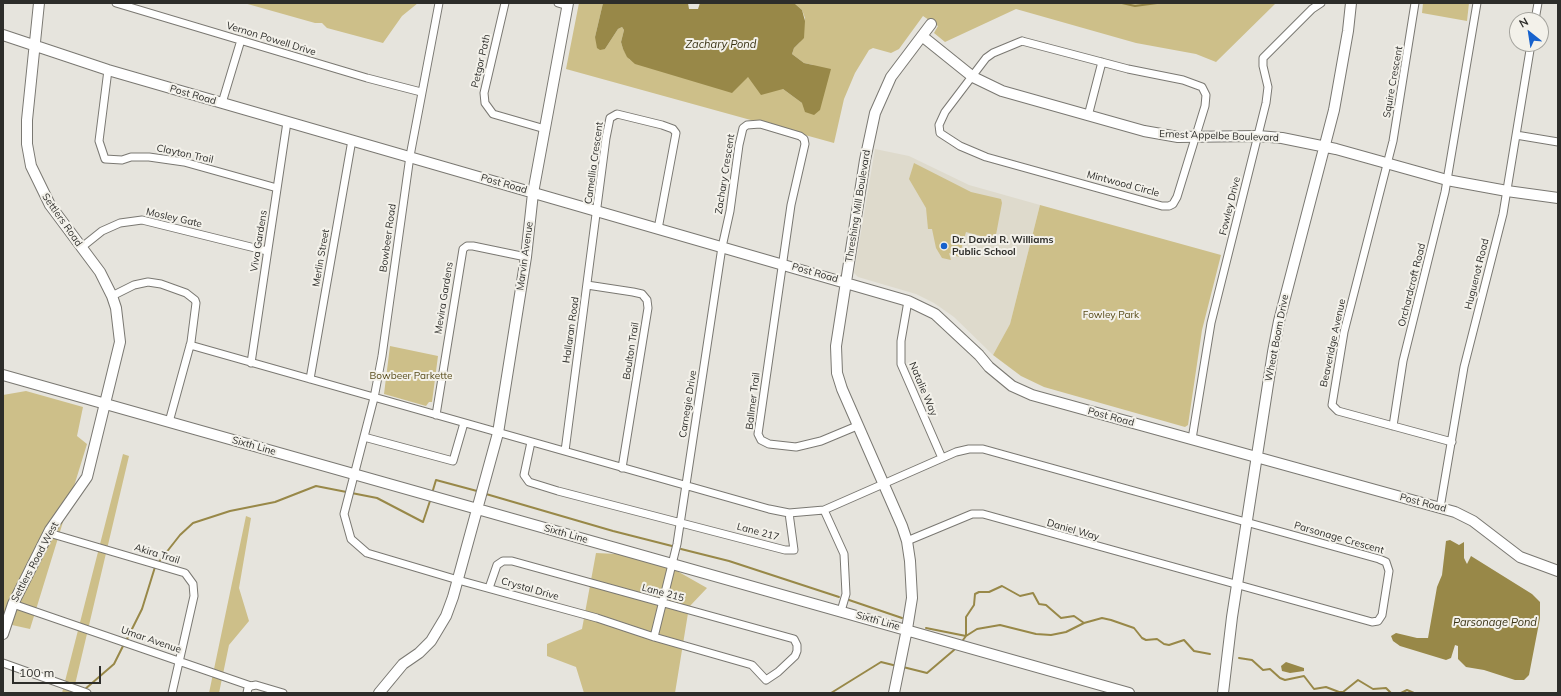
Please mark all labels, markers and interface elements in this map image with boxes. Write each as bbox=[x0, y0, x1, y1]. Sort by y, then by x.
north arrow bbox=[1509, 12, 1549, 52]
text: N bbox=[1516, 14, 1531, 31]
street label: Vernon Powell Drive bbox=[225, 20, 317, 58]
street label: Petgor Path bbox=[469, 33, 493, 89]
water label: Zachary Pond bbox=[686, 38, 756, 52]
street label: Squire Crescent bbox=[1381, 45, 1405, 119]
street label: Post Road bbox=[169, 83, 217, 107]
street label: Camellia Crescent bbox=[582, 121, 606, 205]
street label: Ernest Appelbe Boulevard bbox=[1159, 128, 1279, 144]
street label: Zachary Crescent bbox=[713, 133, 737, 215]
street label: Clayton Trail bbox=[155, 142, 215, 166]
street label: Threshing Mill Boulevard bbox=[843, 149, 873, 263]
street label: Mintwood Circle bbox=[1085, 169, 1161, 199]
street label: Post Road bbox=[480, 172, 528, 196]
street label: Fowley Drive bbox=[1217, 176, 1243, 236]
street label: Settlers Road bbox=[39, 191, 85, 249]
street label: Bowbeer Road bbox=[377, 203, 399, 273]
street label: Mosley Gate bbox=[145, 206, 203, 230]
street label: Viva Gardens bbox=[248, 209, 270, 273]
street label: Marvin Avenue bbox=[514, 221, 536, 291]
street label: Merlin Street bbox=[310, 228, 332, 288]
place label: Dr. David R. Williams Public School bbox=[952, 234, 1053, 258]
street label: Huguenot Road bbox=[1462, 237, 1492, 311]
marker: Dr. David R. Williams Public School bbox=[939, 241, 949, 251]
street label: Orchardcroft Road bbox=[1396, 242, 1428, 328]
street label: Mevira Gardens bbox=[432, 261, 456, 335]
street label: Post Road bbox=[791, 261, 839, 285]
street label: Wheat Boom Drive bbox=[1263, 294, 1291, 382]
street label: Hallaran Road bbox=[560, 296, 582, 364]
street label: Beaveridge Avenue bbox=[1318, 298, 1348, 388]
park label: Fowley Park bbox=[1083, 309, 1139, 321]
street label: Boulton Trail bbox=[621, 321, 641, 381]
street label: Natalie Way bbox=[906, 360, 940, 418]
street label: Carnegie Drive bbox=[677, 369, 699, 439]
park label: Bowbeer Parkette bbox=[370, 370, 452, 382]
street label: Ballmer Trail bbox=[744, 372, 762, 430]
street label: Post Road bbox=[1086, 405, 1136, 429]
street label: Sixth Line bbox=[231, 434, 277, 458]
street label: Post Road bbox=[1398, 491, 1448, 515]
street label: Daniel Way bbox=[1045, 517, 1101, 543]
street label: Parsonage Crescent bbox=[1293, 519, 1385, 557]
street label: Settlers Road West bbox=[9, 520, 61, 604]
street label: Lane 217 bbox=[736, 521, 780, 543]
street label: Sixth Line bbox=[543, 522, 589, 546]
street label: Akira Trail bbox=[133, 541, 181, 567]
street label: Crystal Drive bbox=[500, 575, 560, 603]
street label: Lane 215 bbox=[641, 582, 685, 604]
street label: Sixth Line bbox=[855, 609, 901, 633]
water label: Parsonage Pond bbox=[1453, 616, 1537, 630]
street label: Umar Avenue bbox=[119, 624, 183, 656]
scale bar bbox=[14, 658, 103, 684]
text: 100 m bbox=[19, 665, 54, 680]

